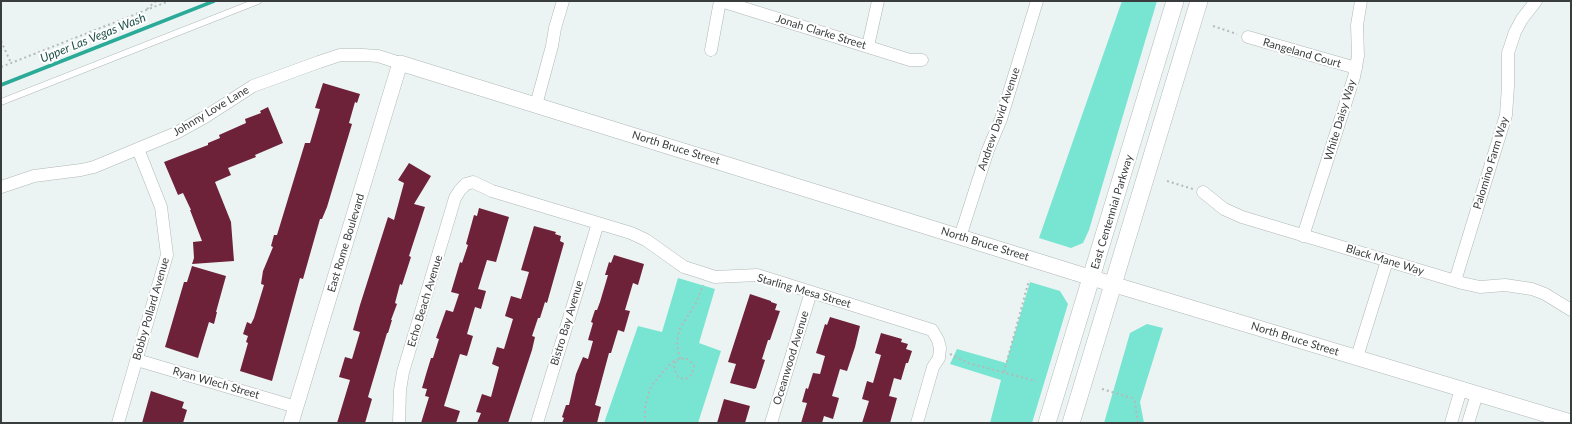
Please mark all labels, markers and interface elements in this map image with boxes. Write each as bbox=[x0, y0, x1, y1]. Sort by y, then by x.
water label: Upper Las Vegas Wash bbox=[38, 10, 148, 66]
street label: Jonah Clarke Street bbox=[774, 12, 868, 52]
street label: Rangeland Court bbox=[1261, 36, 1343, 70]
street label: Andrew David Avenue bbox=[975, 66, 1023, 172]
street label: White Daisy Way bbox=[1321, 78, 1359, 162]
street label: Johnny Love Lane bbox=[171, 83, 251, 139]
street label: Palomino Farm Way bbox=[1471, 115, 1511, 211]
street label: North Bruce Street bbox=[630, 128, 722, 168]
street label: East Centennial Parkway bbox=[1088, 153, 1136, 271]
street label: East Rome Boulevard bbox=[325, 192, 367, 294]
street label: North Bruce Street bbox=[939, 224, 1031, 264]
street label: Black Mane Way bbox=[1344, 242, 1426, 278]
street label: Echo Beach Avenue bbox=[405, 253, 445, 349]
street label: Bobby Pollard Avenue bbox=[130, 256, 172, 362]
street label: Starling Mesa Street bbox=[756, 271, 852, 311]
street label: Bistro Bay Avenue bbox=[548, 279, 586, 367]
street label: Oceanwood Avenue bbox=[770, 309, 812, 407]
street label: North Bruce Street bbox=[1249, 319, 1341, 359]
street label: Ryan Wlech Street bbox=[171, 364, 261, 402]

